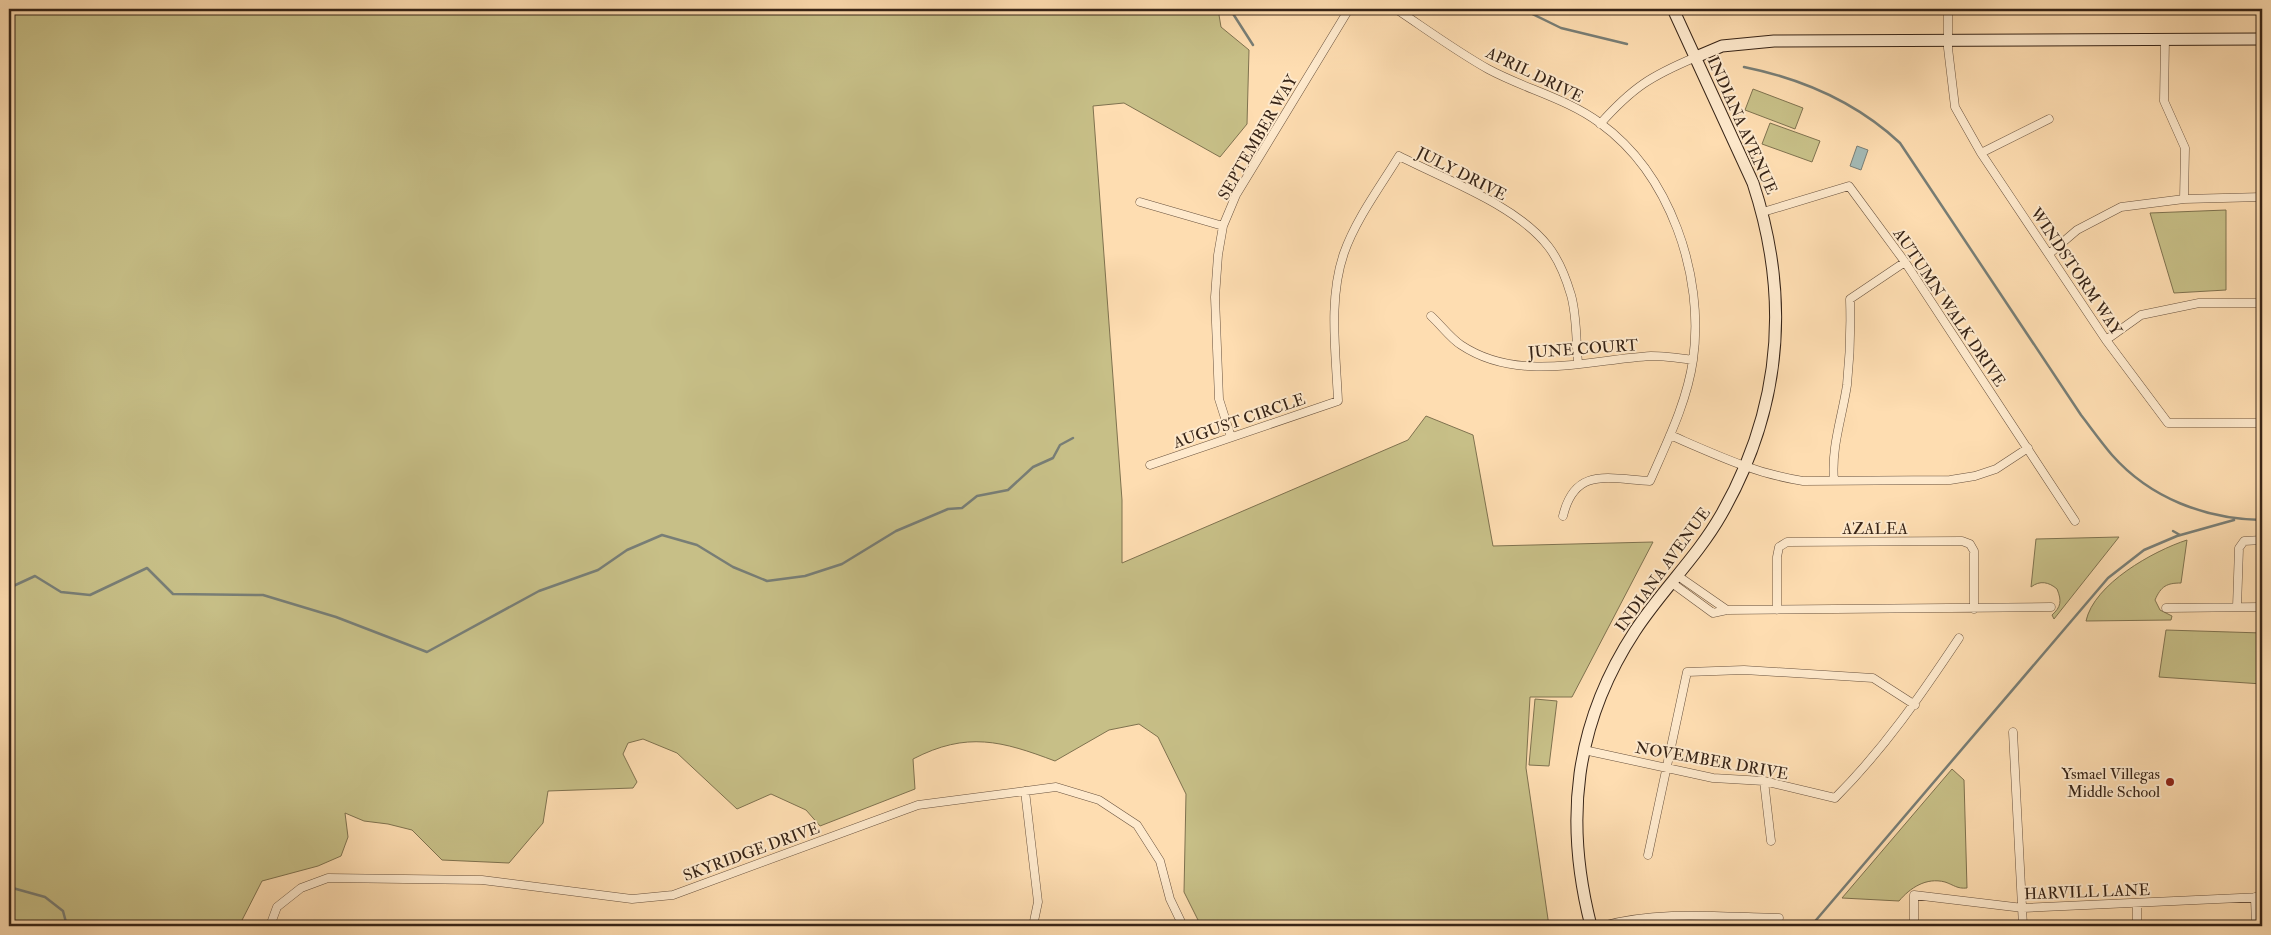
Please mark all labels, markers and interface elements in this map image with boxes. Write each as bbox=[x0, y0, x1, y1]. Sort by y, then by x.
street label: APRIL DRIVE bbox=[1482, 42, 1587, 107]
street label: INDIANA AVENUE bbox=[1703, 53, 1782, 198]
street label: SEPTEMBER WAY bbox=[1214, 70, 1302, 204]
street label: JULY DRIVE bbox=[1412, 142, 1510, 206]
street label: WINDSTORM WAY bbox=[2025, 203, 2127, 340]
street label: AUTUMN WALK DRIVE bbox=[1888, 224, 2010, 391]
street label: JUNE COURT bbox=[1526, 335, 1639, 364]
street label: AUGUST CIRCLE bbox=[1170, 389, 1308, 453]
street label: INDIANA AVENUE bbox=[1611, 503, 1715, 636]
street label: AZALEA bbox=[1841, 519, 1908, 539]
street label: NOVEMBER DRIVE bbox=[1634, 738, 1790, 784]
place label: Ysmael Villegas Middle School bbox=[2061, 764, 2160, 802]
marker: Ysmael Villegas Middle School bbox=[2164, 776, 2176, 788]
street label: SKYRIDGE DRIVE bbox=[680, 818, 822, 886]
street label: HARVILL LANE bbox=[2024, 880, 2150, 904]

